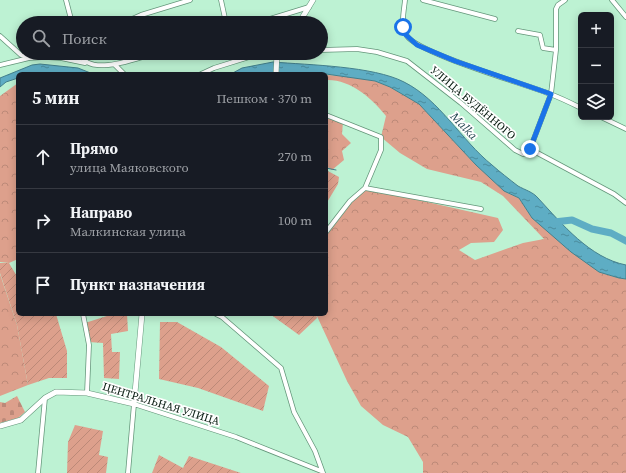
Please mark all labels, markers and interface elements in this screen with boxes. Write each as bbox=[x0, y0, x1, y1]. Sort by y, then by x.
map controls bbox=[578, 12, 614, 120]
button: + bbox=[578, 12, 614, 48]
search box bbox=[16, 16, 328, 60]
route start bbox=[394, 18, 412, 36]
icon: search bbox=[30, 27, 52, 49]
text: Поиск bbox=[62, 28, 107, 49]
button: − bbox=[578, 48, 614, 84]
street label: УЛИЦА БУДЁННОГО bbox=[427, 63, 519, 143]
button: layers bbox=[578, 84, 614, 120]
text: 5 мин bbox=[32, 86, 80, 110]
text: Пешком · 370 m bbox=[217, 90, 312, 107]
water label: Malka bbox=[446, 108, 482, 144]
text: Прямо bbox=[70, 138, 118, 159]
route end bbox=[521, 140, 539, 158]
icon: ahead bbox=[32, 146, 54, 168]
text: 270 m bbox=[278, 148, 312, 165]
text: улица Маяковского bbox=[70, 159, 189, 176]
text: Направо bbox=[70, 202, 132, 223]
icon: right bbox=[32, 210, 54, 232]
text: 100 m bbox=[278, 212, 312, 229]
text: Малкинская улица bbox=[70, 223, 186, 240]
icon: arrive bbox=[32, 274, 54, 296]
text: Пункт назначения bbox=[70, 274, 205, 295]
street label: ЦЕНТРАЛЬНАЯ УЛИЦА bbox=[100, 379, 222, 429]

